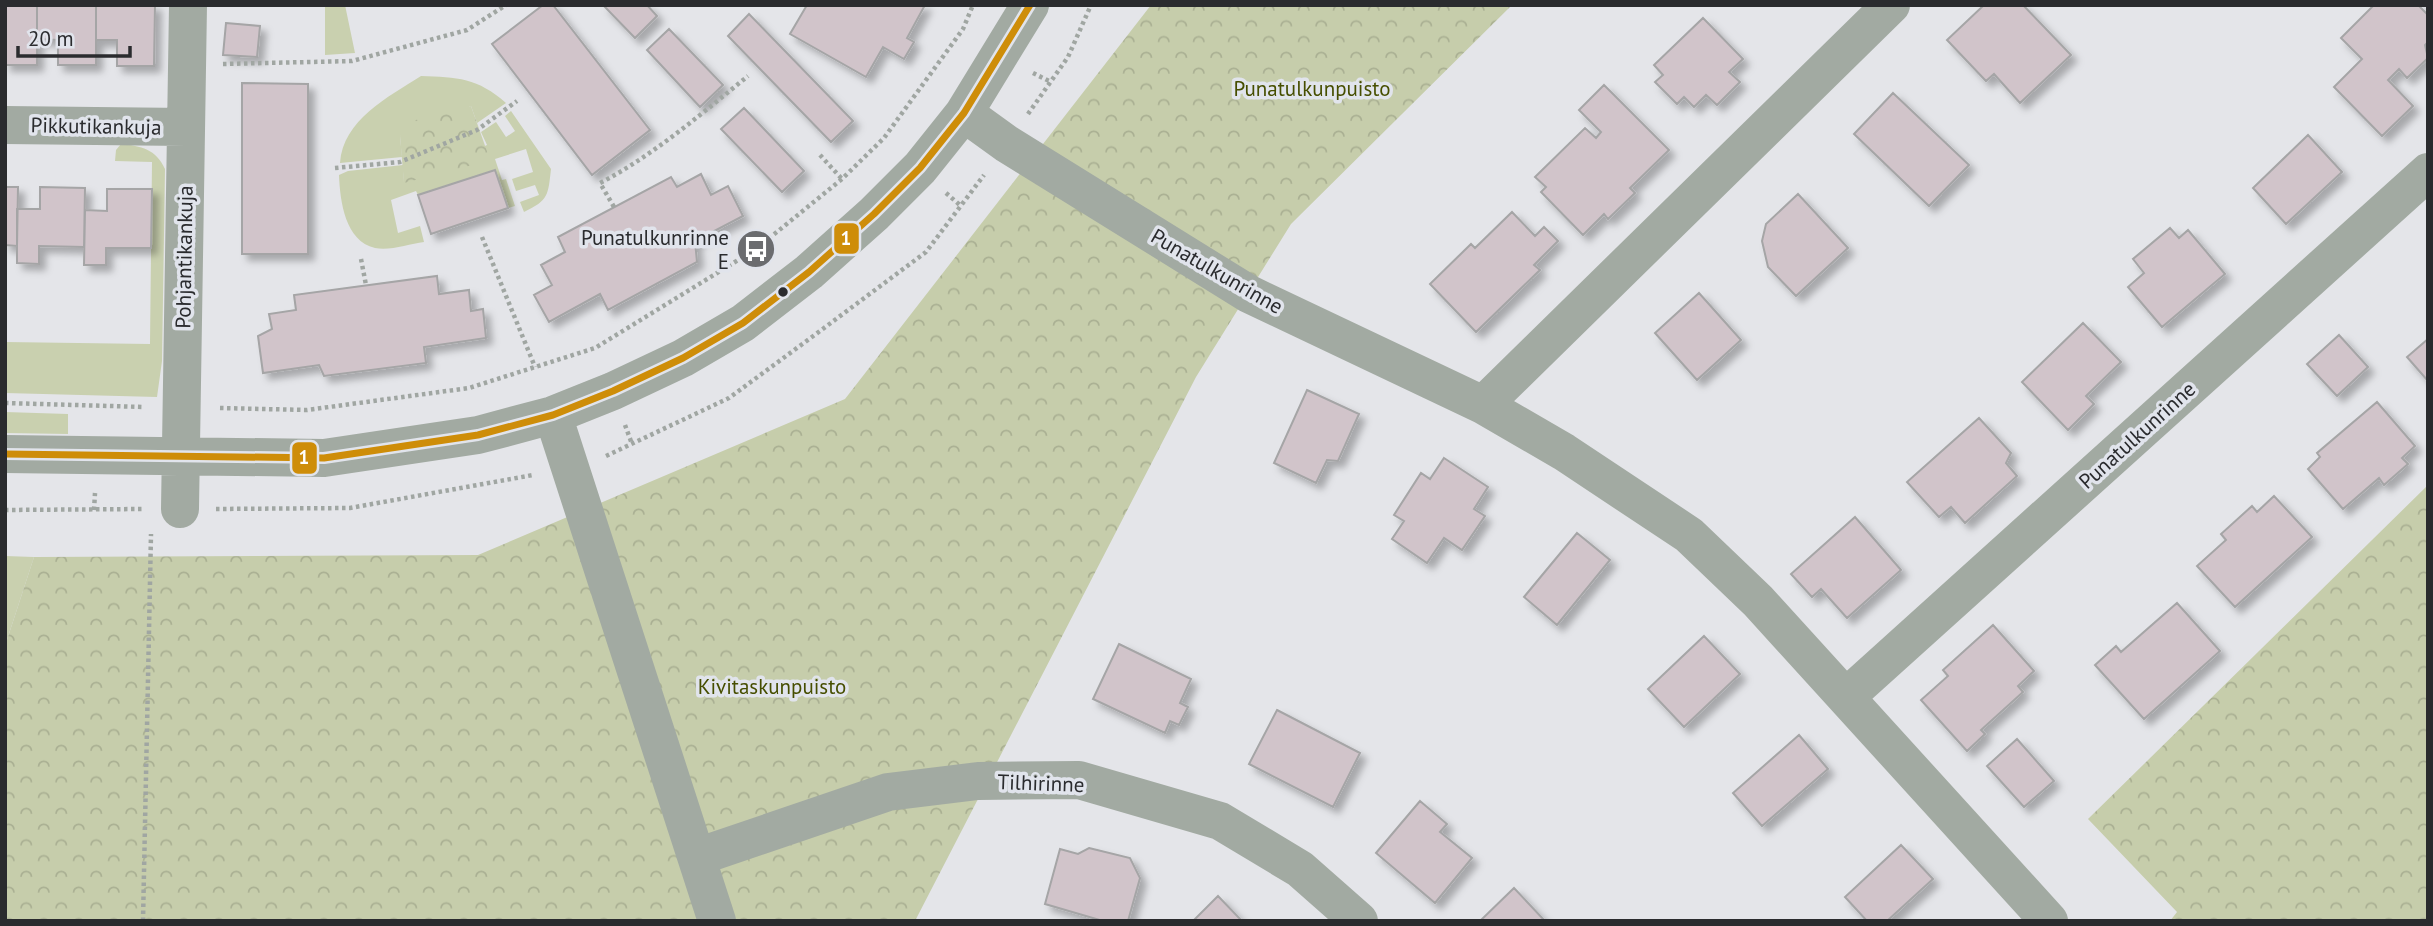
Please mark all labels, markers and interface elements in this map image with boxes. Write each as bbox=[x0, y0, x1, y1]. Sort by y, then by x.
scale bar bbox=[18, 14, 130, 58]
text: 20 m bbox=[28, 25, 74, 52]
park label: Punatulkunpuisto bbox=[1234, 75, 1390, 102]
street label: Pikkutikankuja bbox=[30, 111, 162, 141]
street label: Pohjantikankuja bbox=[169, 185, 199, 329]
line badge: 1 bbox=[833, 222, 860, 255]
street label: Punatulkunrinne bbox=[1146, 222, 1288, 320]
place label: Punatulkunrinne E bbox=[581, 224, 729, 275]
text: 1 bbox=[841, 226, 851, 250]
bus stop icon: Punatulkunrinne E bbox=[735, 228, 777, 270]
unlabelled marker bbox=[776, 285, 790, 299]
street label: Punatulkunrinne bbox=[2073, 375, 2201, 495]
line badge: 1 bbox=[291, 441, 318, 475]
text: 1 bbox=[299, 445, 309, 469]
park label: Kivitaskunpuisto bbox=[698, 673, 846, 700]
street label: Tilhirinne bbox=[997, 768, 1085, 798]

